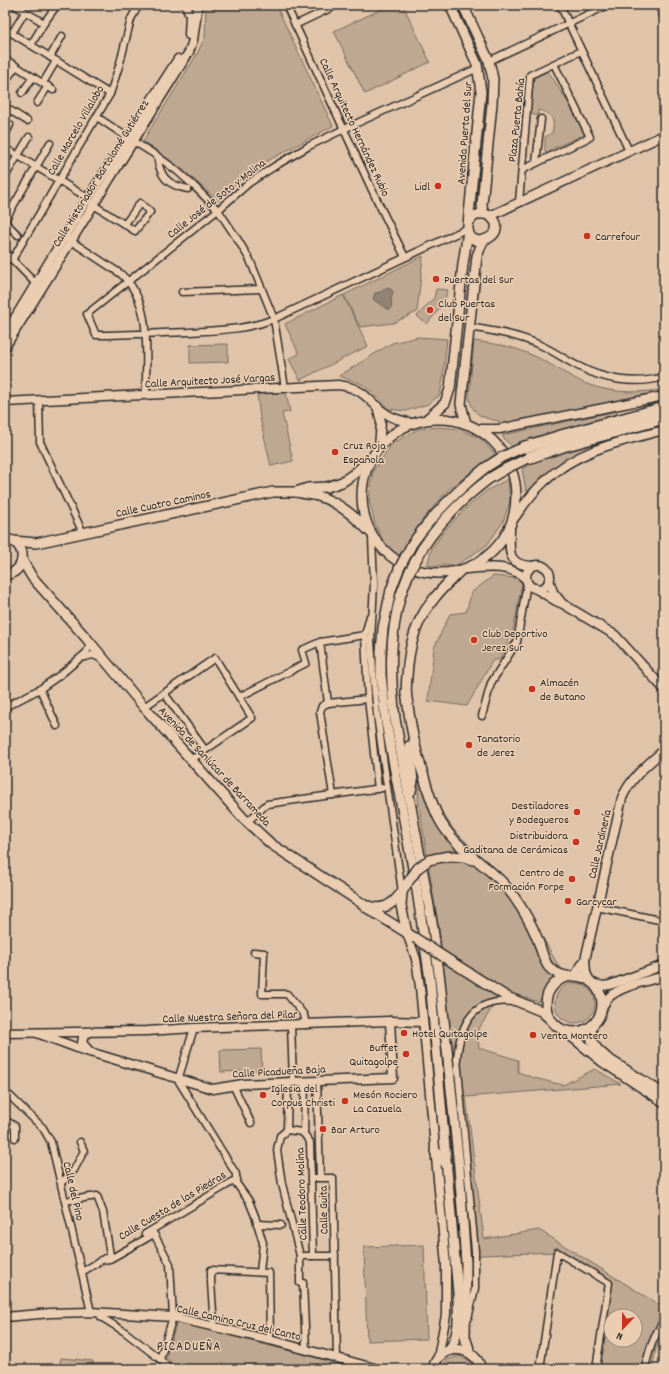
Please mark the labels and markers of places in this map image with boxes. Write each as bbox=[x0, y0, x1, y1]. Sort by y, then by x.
place label: Lidl bbox=[414, 179, 430, 196]
marker: Lidl bbox=[433, 181, 443, 191]
place label: Carrefour bbox=[595, 229, 640, 246]
marker: Carrefour bbox=[582, 231, 592, 241]
place label: Puertas del Sur bbox=[444, 272, 514, 289]
marker: Puertas del Sur bbox=[431, 274, 441, 284]
place label: Club Puertas del Sur bbox=[438, 296, 495, 327]
marker: Club Puertas del Sur bbox=[425, 305, 435, 315]
place label: Cruz Roja Española bbox=[343, 438, 386, 469]
marker: Cruz Roja Española bbox=[330, 447, 340, 457]
place label: Club Deportivo Jerez Sur bbox=[482, 626, 548, 657]
marker: Club Deportivo Jerez Sur bbox=[469, 635, 479, 645]
place label: Almacén de Butano bbox=[540, 675, 585, 706]
marker: Almacén de Butano bbox=[527, 684, 537, 694]
place label: Tanatorio de Jerez bbox=[477, 731, 520, 762]
marker: Tanatorio de Jerez bbox=[464, 740, 474, 750]
place label: Destiladores y Bodegueros bbox=[509, 798, 569, 829]
marker: Destiladores y Bodegueros bbox=[572, 807, 582, 817]
place label: Distribuidora Gaditana de Cerámicas bbox=[463, 828, 568, 859]
marker: Distribuidora Gaditana de Cerámicas bbox=[571, 837, 581, 847]
place label: Centro de Formación Forpe bbox=[488, 865, 564, 896]
marker: Centro de Formación Forpe bbox=[567, 874, 577, 884]
place label: Garcycar bbox=[576, 894, 617, 911]
marker: Garcycar bbox=[563, 896, 573, 906]
place label: Hotel Quitagolpe bbox=[412, 1026, 487, 1043]
marker: Hotel Quitagolpe bbox=[399, 1028, 409, 1038]
place label: Venta Montero bbox=[541, 1028, 608, 1045]
marker: Venta Montero bbox=[528, 1030, 538, 1040]
place label: Buffet Quitagolpe bbox=[349, 1040, 399, 1071]
marker: Buffet Quitagolpe bbox=[401, 1049, 411, 1059]
place label: Iglesia del Corpus Christi bbox=[271, 1081, 335, 1112]
place label: Mesón Rociero La Cazuela bbox=[353, 1087, 417, 1118]
marker: Iglesia del Corpus Christi bbox=[258, 1090, 268, 1100]
marker: Mesón Rociero La Cazuela bbox=[340, 1096, 350, 1106]
place label: Bar Arturo bbox=[331, 1122, 380, 1139]
marker: Bar Arturo bbox=[318, 1124, 328, 1134]

